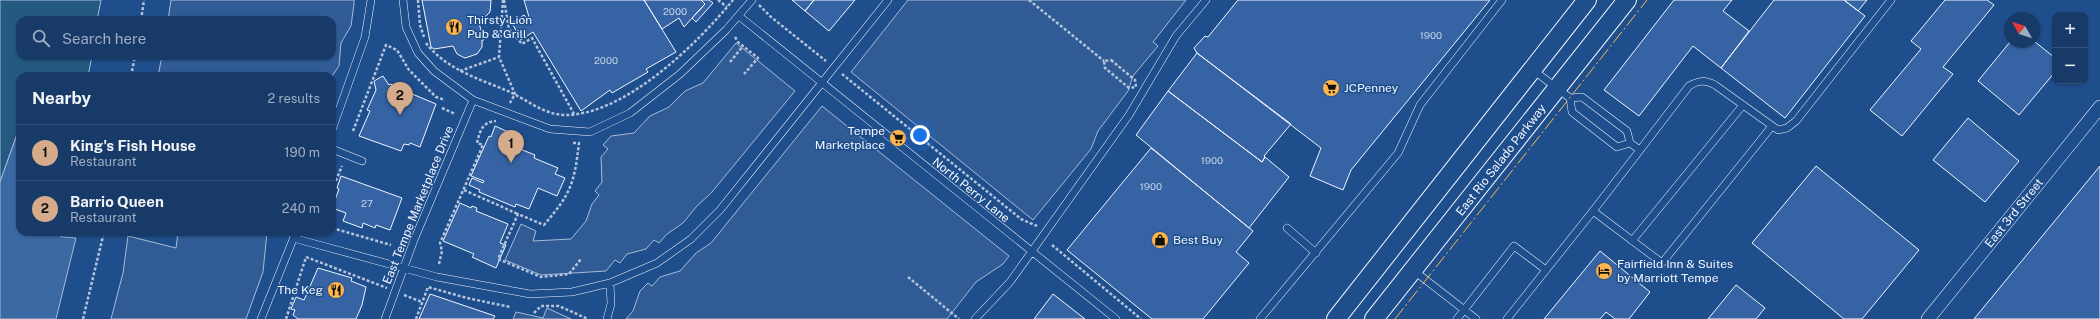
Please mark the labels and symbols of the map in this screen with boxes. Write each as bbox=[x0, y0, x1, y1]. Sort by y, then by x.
house number: 2000 bbox=[663, 5, 687, 17]
north arrow bbox=[2004, 12, 2040, 48]
place label: Thirsty Lion Pub & Grill bbox=[467, 13, 532, 41]
restaurant icon: Thirsty Lion Pub & Grill bbox=[444, 17, 464, 37]
house number: 1900 bbox=[1420, 29, 1442, 41]
house number: 2000 bbox=[594, 54, 618, 66]
supermarket icon: JCPenney bbox=[1321, 78, 1341, 98]
place label: JCPenney bbox=[1344, 81, 1399, 95]
pin: 2 bbox=[387, 82, 413, 115]
street label: East Rio Salado Parkway bbox=[1453, 101, 1549, 219]
street label: East Tempe Marketplace Drive bbox=[380, 124, 456, 286]
place label: Tempe Marketplace bbox=[815, 124, 885, 152]
your location bbox=[910, 125, 930, 145]
supermarket icon: Tempe Marketplace bbox=[888, 128, 908, 148]
pin: 1 bbox=[498, 130, 524, 163]
house number: 1900 bbox=[1201, 154, 1223, 166]
street label: North Perry Lane bbox=[930, 155, 1012, 225]
street label: East 3rd Street bbox=[1982, 175, 2046, 250]
house number: 1900 bbox=[1140, 180, 1162, 192]
house number: 27 bbox=[361, 197, 373, 209]
shop icon: Best Buy bbox=[1150, 230, 1170, 250]
place label: Best Buy bbox=[1173, 233, 1223, 247]
place label: Fairfield Inn & Suites by Marriott Tempe bbox=[1617, 257, 1733, 285]
hotel icon: Fairfield Inn & Suites by Marriott Tempe bbox=[1594, 261, 1614, 281]
restaurant icon: The Keg bbox=[326, 280, 346, 300]
place label: The Keg bbox=[277, 283, 323, 297]

